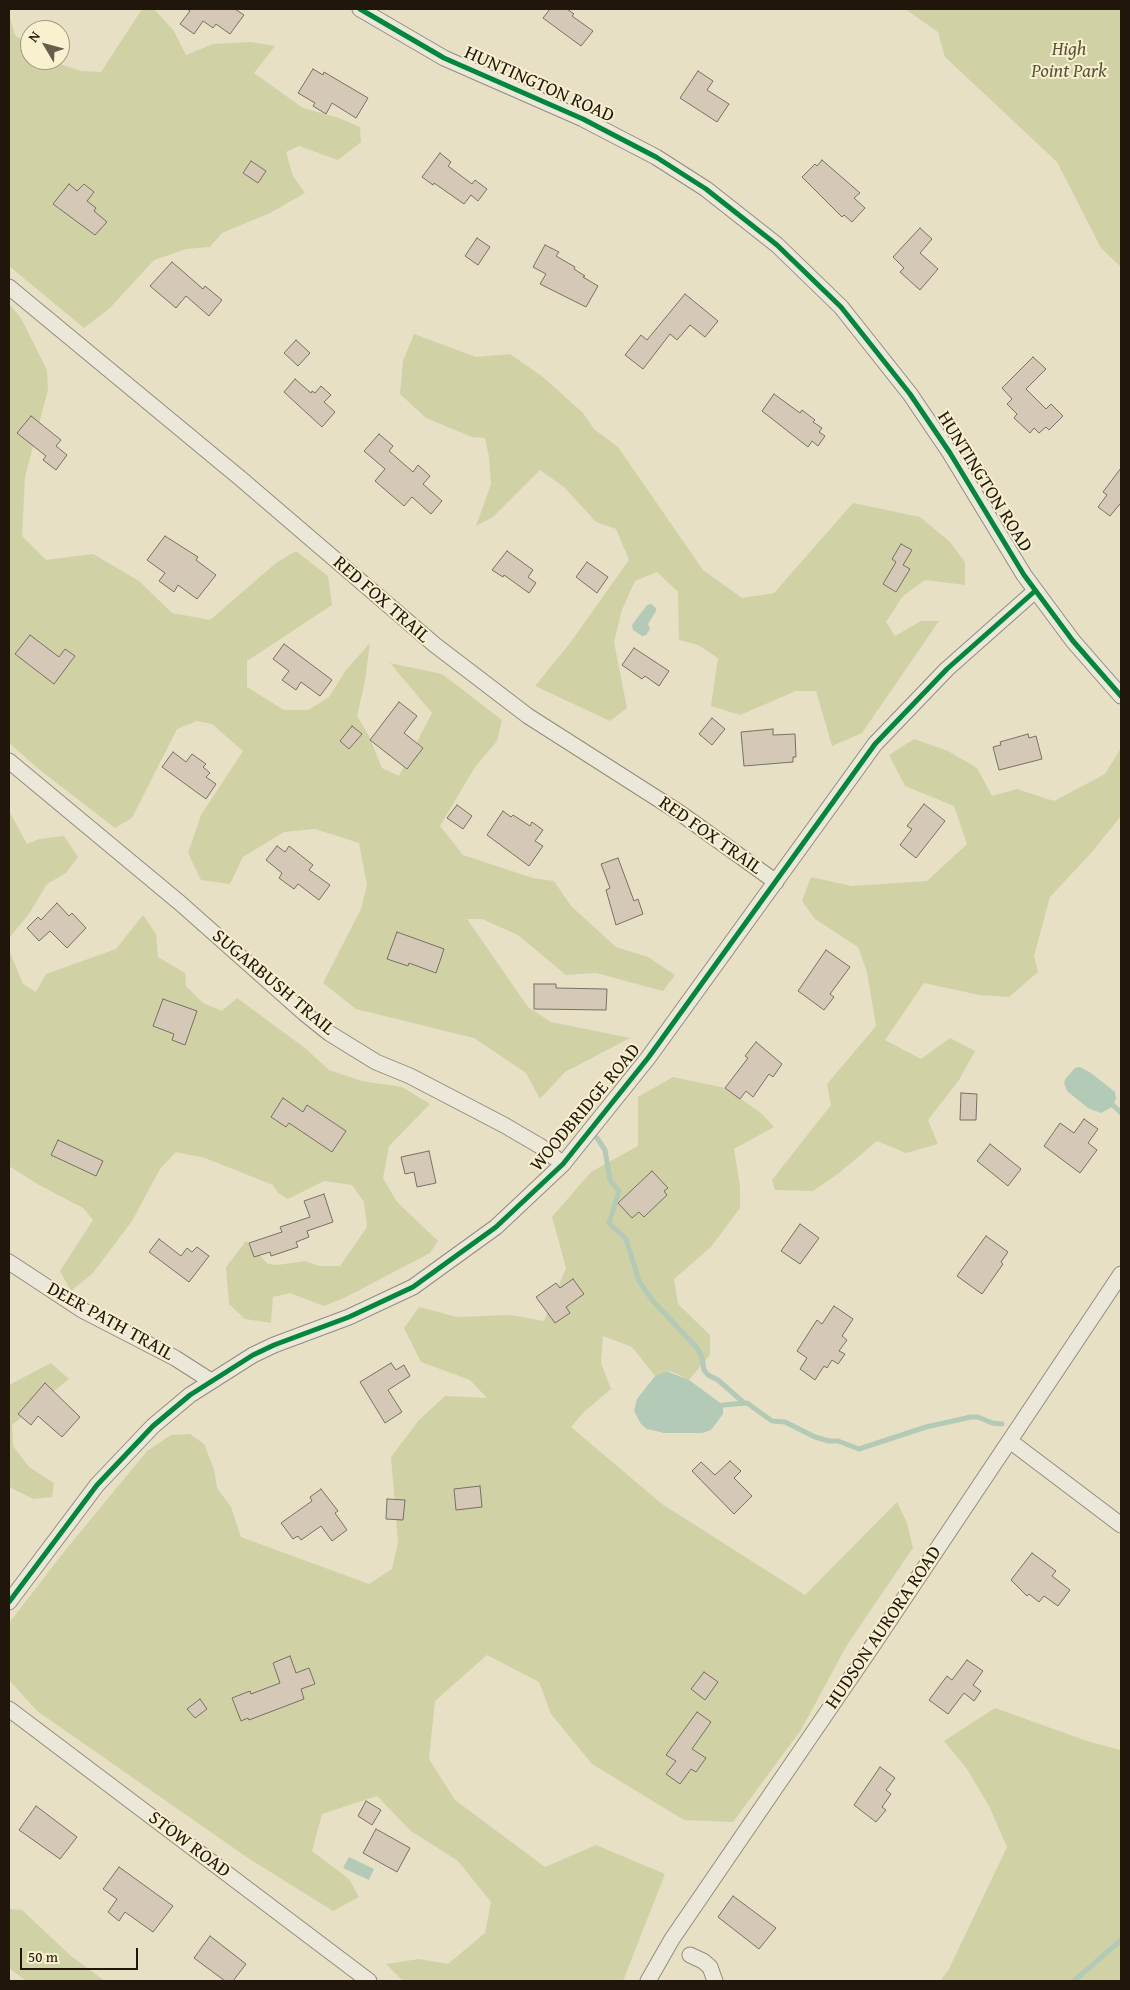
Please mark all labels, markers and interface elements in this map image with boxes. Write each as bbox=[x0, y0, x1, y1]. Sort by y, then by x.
north arrow bbox=[20, 20, 70, 70]
text: N bbox=[23, 27, 45, 46]
park label: High Point Park bbox=[1031, 39, 1107, 83]
street label: HUNTINGTON ROAD bbox=[461, 42, 617, 128]
street label: HUNTINGTON ROAD bbox=[932, 407, 1036, 557]
street label: RED FOX TRAIL bbox=[328, 552, 434, 648]
street label: RED FOX TRAIL bbox=[654, 792, 766, 880]
street label: SUGARBUSH TRAIL bbox=[207, 925, 339, 1041]
street label: WOODBRIDGE ROAD bbox=[526, 1040, 646, 1176]
street label: DEER PATH TRAIL bbox=[43, 1278, 177, 1366]
street label: HUDSON AURORA ROAD bbox=[821, 1542, 947, 1714]
street label: STOW ROAD bbox=[143, 1807, 235, 1883]
scale bar bbox=[22, 1938, 140, 1970]
text: 50 m bbox=[28, 1946, 58, 1967]

